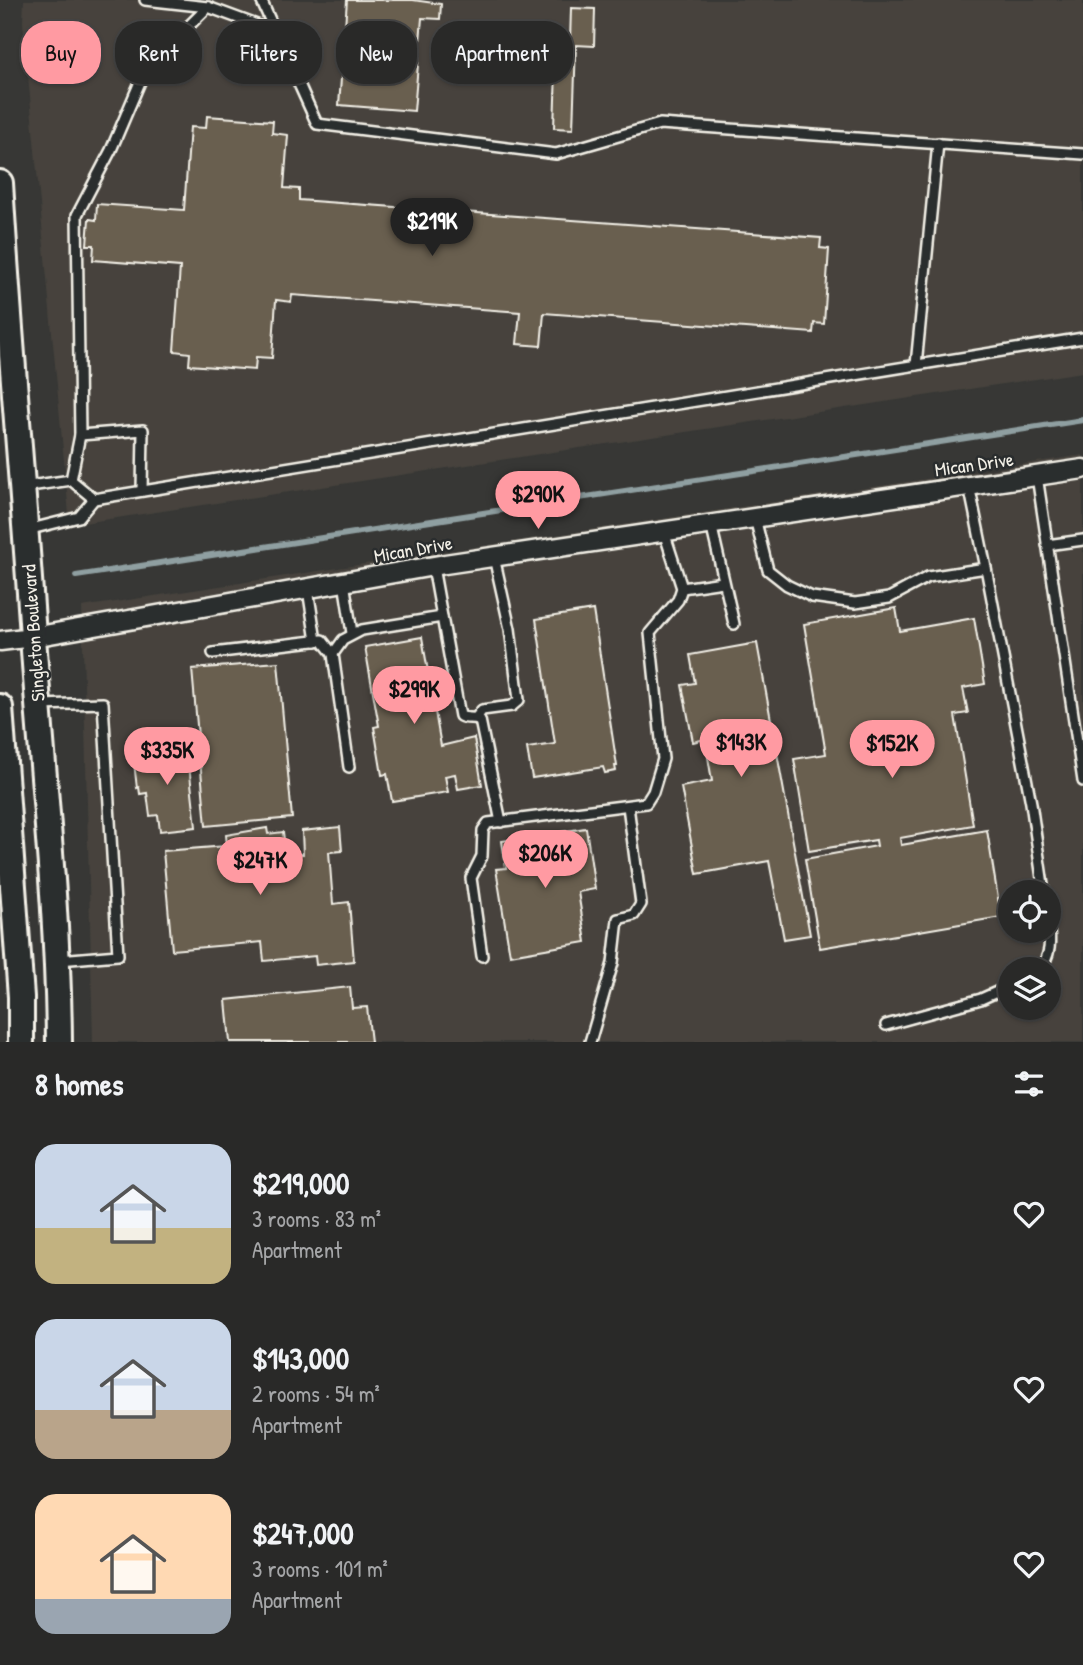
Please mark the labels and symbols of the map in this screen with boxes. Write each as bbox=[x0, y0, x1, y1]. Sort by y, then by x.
pin: $219K bbox=[383, 198, 481, 258]
street label: Mican Drive bbox=[933, 446, 1015, 482]
pin: $290K bbox=[489, 472, 587, 531]
street label: Mican Drive bbox=[372, 529, 455, 569]
street label: Singleton Boulevard bbox=[15, 563, 51, 702]
pin: $299K bbox=[365, 666, 463, 726]
pin: $143K bbox=[692, 720, 790, 779]
pin: $152K bbox=[843, 720, 941, 780]
pin: $335K bbox=[118, 728, 216, 787]
pin: $206K bbox=[496, 830, 594, 890]
pin: $247K bbox=[211, 838, 309, 897]

